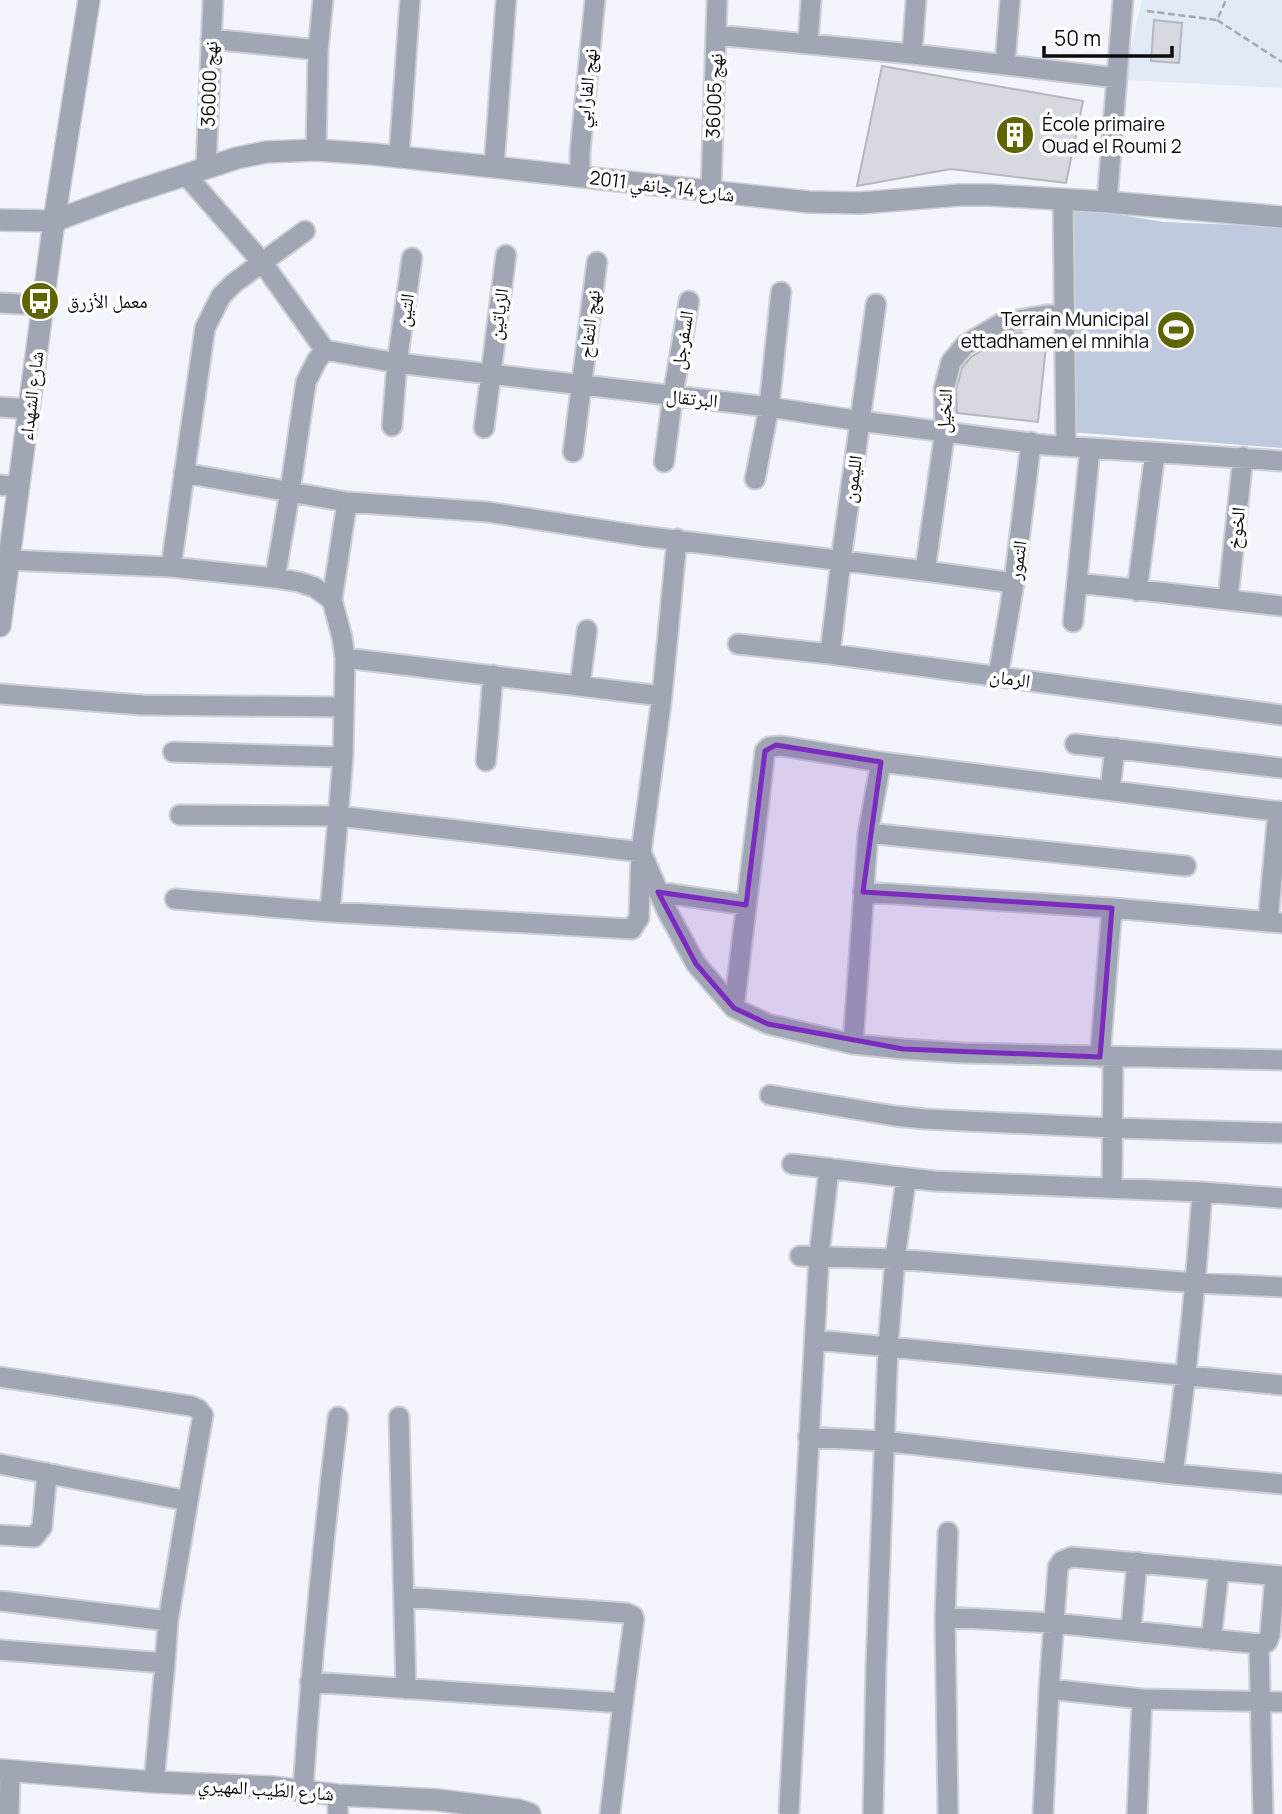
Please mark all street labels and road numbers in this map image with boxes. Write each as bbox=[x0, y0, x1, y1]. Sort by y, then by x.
street label: نهج 36000 bbox=[195, 41, 223, 127]
street label: نهج الفارابي bbox=[569, 47, 606, 129]
street label: نهج 36005 bbox=[700, 53, 728, 139]
street label: شارع 14 جانفي 2011 bbox=[588, 164, 736, 211]
street label: الزياتين bbox=[482, 286, 514, 342]
street label: نهج التفاح bbox=[572, 288, 606, 360]
street label: التين bbox=[390, 292, 420, 328]
street label: السفرجل bbox=[665, 309, 699, 371]
street label: شارع الشهداء bbox=[13, 350, 49, 442]
street label: البرتقال bbox=[665, 382, 719, 414]
street label: النخيل bbox=[930, 388, 958, 434]
street label: الليمون bbox=[836, 453, 868, 505]
street label: الخوخ bbox=[1221, 506, 1251, 550]
street label: التمور bbox=[1001, 539, 1033, 582]
street label: الرمان bbox=[988, 662, 1032, 694]
street label: شارع الطّيب المهيري bbox=[197, 1771, 335, 1810]

